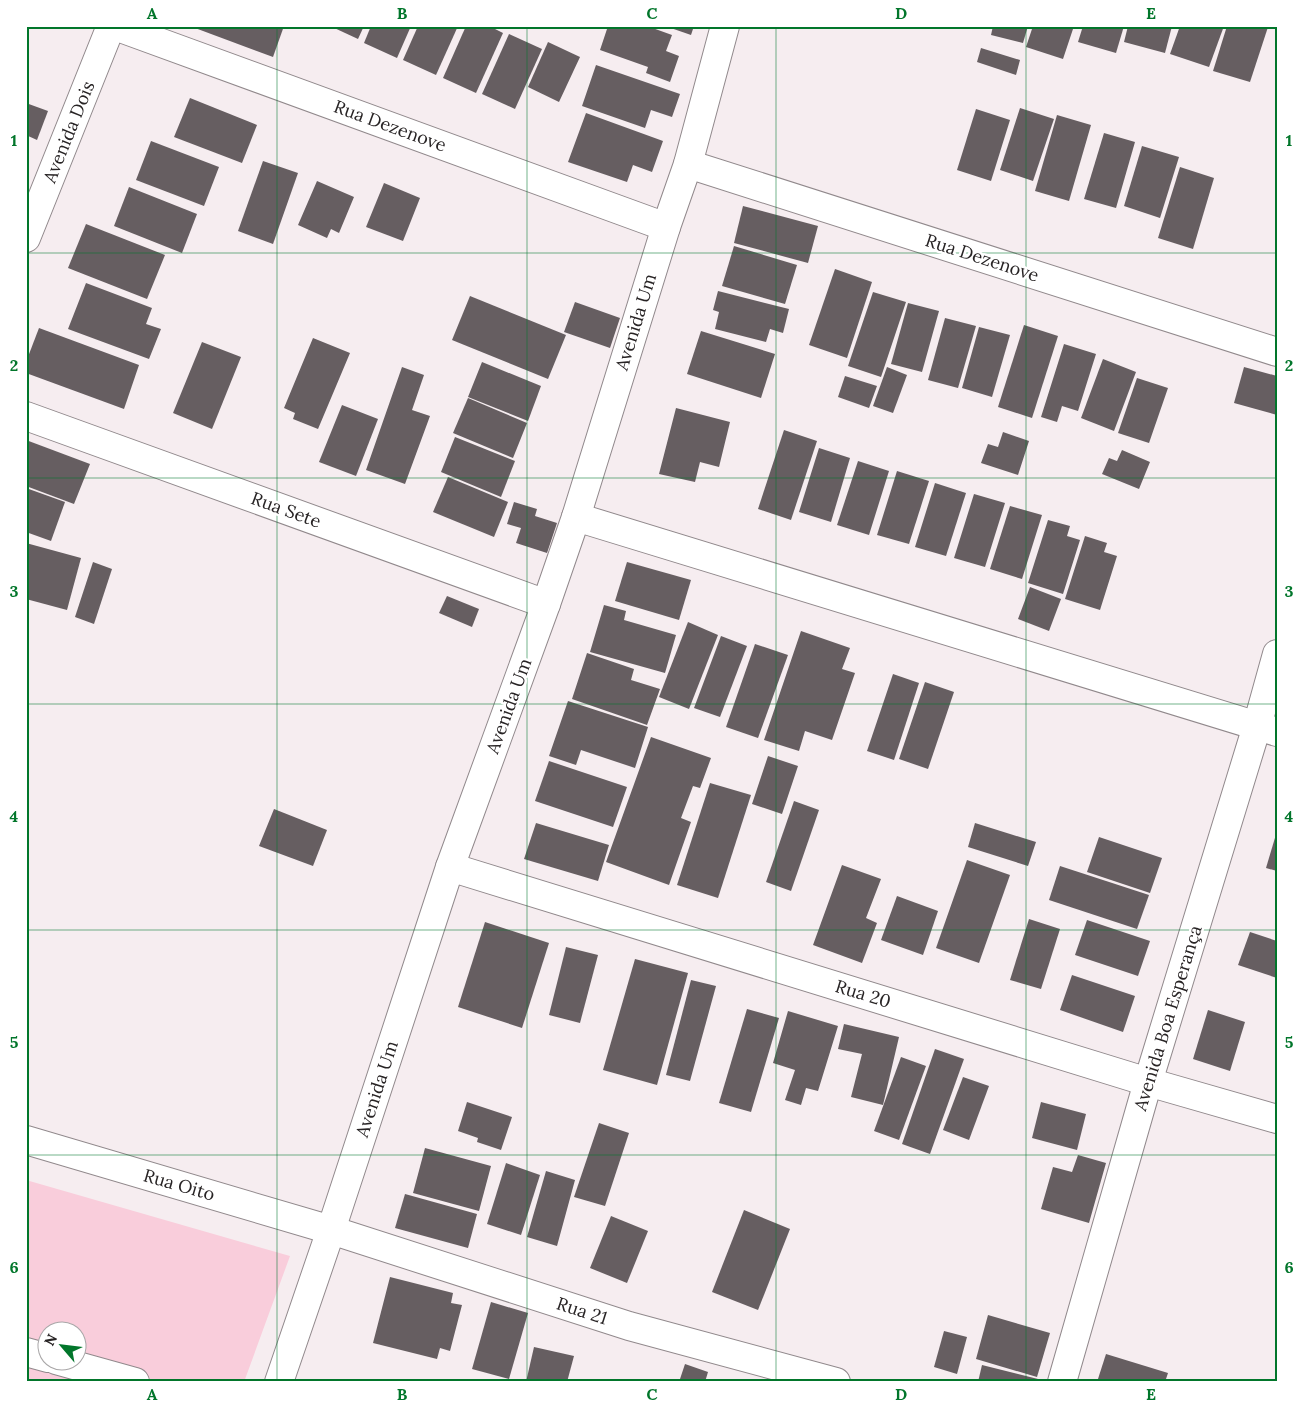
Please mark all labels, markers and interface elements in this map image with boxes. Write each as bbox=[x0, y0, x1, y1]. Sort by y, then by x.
text: A bbox=[147, 3, 158, 23]
text: B bbox=[397, 3, 408, 23]
text: C bbox=[646, 3, 658, 23]
text: D bbox=[895, 3, 907, 23]
text: E bbox=[1146, 3, 1156, 23]
street label: Avenida Dois bbox=[37, 78, 99, 187]
street label: Rua Dezenove bbox=[331, 95, 450, 157]
text: 1 bbox=[11, 130, 17, 150]
text: 1 bbox=[1286, 130, 1292, 150]
street label: Rua Dezenove bbox=[922, 228, 1042, 287]
street label: Avenida Um bbox=[610, 271, 661, 374]
text: 2 bbox=[10, 355, 18, 375]
text: 2 bbox=[1285, 355, 1293, 375]
street label: Rua Sete bbox=[248, 486, 324, 533]
text: 3 bbox=[10, 581, 19, 601]
text: 3 bbox=[1285, 581, 1294, 601]
street label: Avenida Um bbox=[480, 655, 536, 758]
text: 4 bbox=[10, 806, 19, 826]
text: 4 bbox=[1285, 806, 1294, 826]
street label: Avenida Boa Esperança bbox=[1128, 922, 1207, 1114]
street label: Rua 20 bbox=[833, 974, 894, 1013]
text: 5 bbox=[10, 1032, 19, 1052]
text: 5 bbox=[1285, 1032, 1294, 1052]
street label: Avenida Um bbox=[350, 1038, 403, 1141]
street label: Rua Oito bbox=[141, 1163, 217, 1206]
text: 6 bbox=[9, 1257, 19, 1277]
text: 6 bbox=[1284, 1257, 1294, 1277]
street label: Rua 21 bbox=[554, 1292, 611, 1330]
north arrow bbox=[38, 1320, 88, 1370]
text: N bbox=[40, 1331, 61, 1349]
text: A bbox=[147, 1384, 158, 1404]
text: B bbox=[397, 1384, 408, 1404]
text: C bbox=[646, 1384, 658, 1404]
text: D bbox=[895, 1384, 907, 1404]
text: E bbox=[1146, 1384, 1156, 1404]

